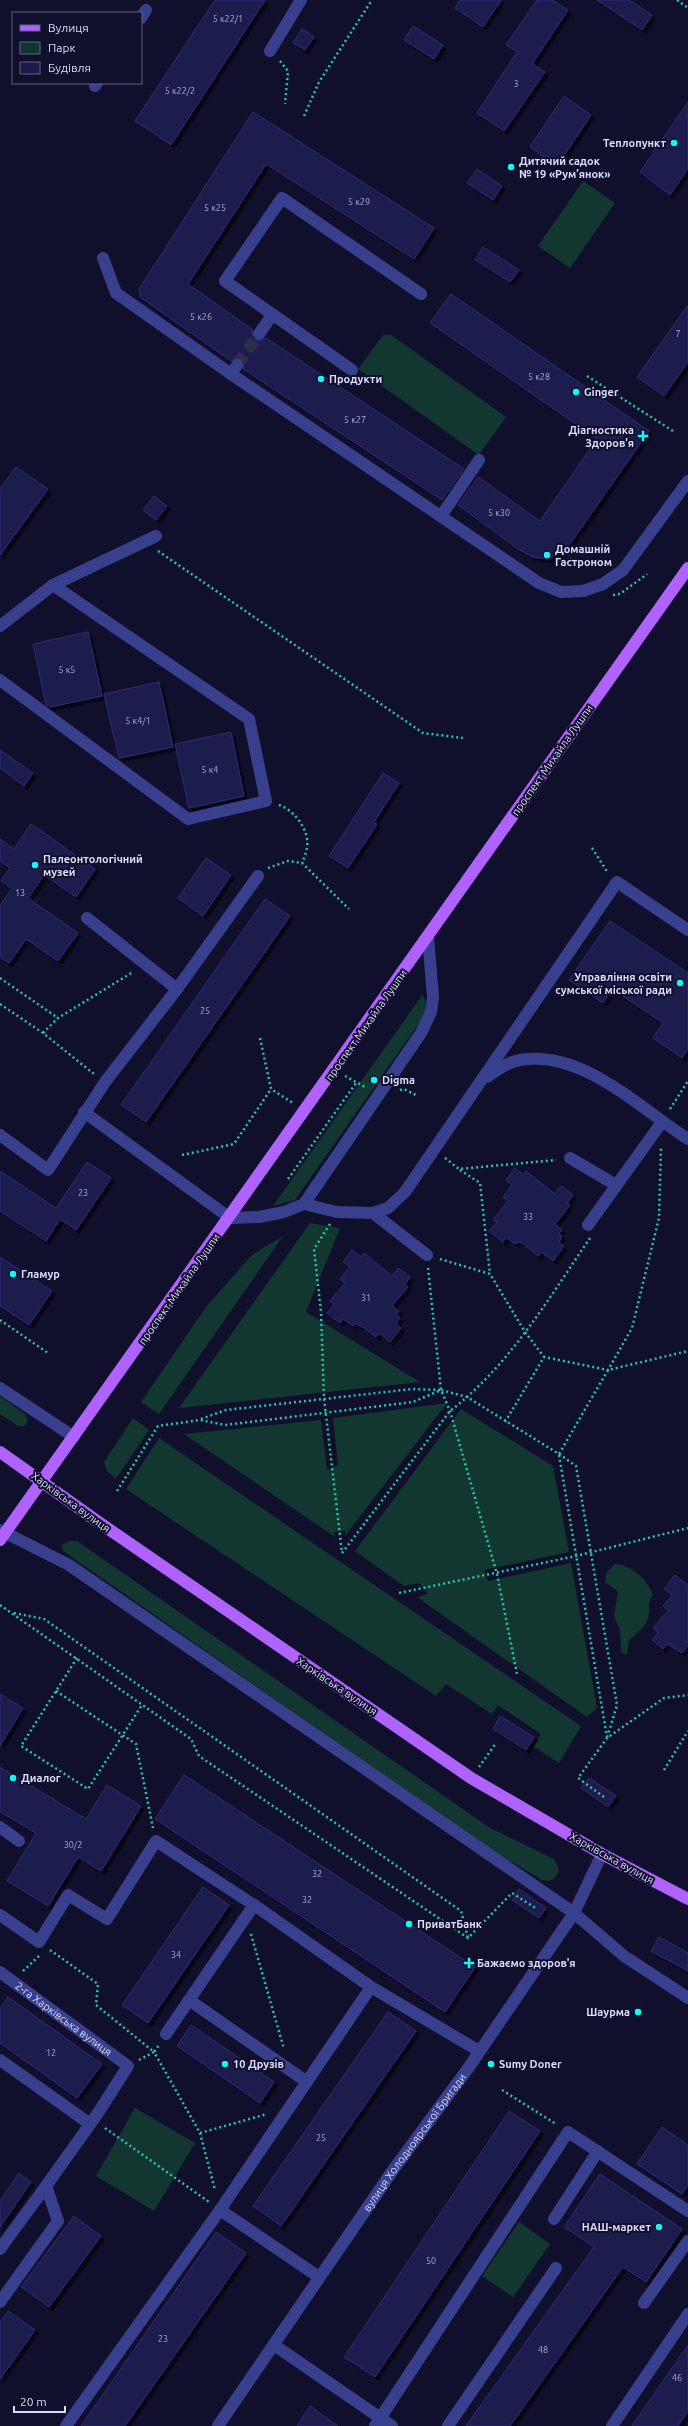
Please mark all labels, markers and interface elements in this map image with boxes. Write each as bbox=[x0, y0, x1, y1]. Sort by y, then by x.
legend bbox=[12, 12, 142, 84]
house number: 5 к22/1 bbox=[213, 14, 243, 24]
text: Вулиця bbox=[48, 21, 89, 34]
text: Парк bbox=[48, 41, 76, 54]
text: Будівля bbox=[48, 61, 91, 74]
house number: 3 bbox=[513, 79, 519, 89]
house number: 5 к22/2 bbox=[165, 86, 195, 96]
place label: Теплопункт bbox=[603, 137, 666, 149]
marker: Теплопункт bbox=[669, 138, 679, 148]
place label: Дитячий садок № 19 «Рум’янок» bbox=[519, 155, 611, 180]
marker: Дитячий садок № 19 «Рум’янок» bbox=[506, 162, 516, 172]
house number: 5 к29 bbox=[348, 197, 370, 207]
house number: 5 к25 bbox=[204, 203, 226, 213]
house number: 5 к26 bbox=[190, 312, 212, 322]
house number: 7 bbox=[675, 329, 681, 339]
house number: 5 к28 bbox=[528, 372, 550, 382]
place label: Продукти bbox=[329, 373, 382, 385]
marker: Продукти bbox=[316, 374, 326, 384]
place label: Ginger bbox=[584, 386, 619, 398]
marker: Ginger bbox=[571, 387, 581, 397]
house number: 5 к27 bbox=[344, 415, 366, 425]
place label: Діагностика Здоров'я bbox=[568, 424, 634, 449]
marker: Діагностика Здоров'я bbox=[637, 430, 649, 442]
house number: 5 к30 bbox=[488, 508, 510, 518]
place label: Домашній Гастроном bbox=[555, 543, 612, 568]
marker: Домашній Гастроном bbox=[542, 550, 552, 560]
house number: 5 к5 bbox=[59, 665, 75, 675]
street label: проспект Михайла Лушпи bbox=[509, 702, 595, 818]
house number: 5 к4/1 bbox=[125, 716, 151, 726]
house number: 5 к4 bbox=[202, 765, 218, 775]
place label: Палеонтологічний музей bbox=[43, 853, 143, 878]
marker: Палеонтологічний музей bbox=[30, 860, 40, 870]
house number: 13 bbox=[15, 888, 25, 898]
street label: проспект Михайла Лушпи bbox=[323, 967, 409, 1083]
place label: Управління освіти сумської міської ради bbox=[555, 971, 672, 996]
marker: Управління освіти сумської міської ради bbox=[675, 978, 685, 988]
house number: 25 bbox=[200, 1006, 210, 1016]
place label: Digma bbox=[382, 1074, 415, 1086]
marker: Digma bbox=[369, 1075, 379, 1085]
house number: 23 bbox=[78, 1188, 88, 1198]
house number: 33 bbox=[523, 1212, 533, 1222]
street label: проспект Михайла Лушпи bbox=[136, 1231, 222, 1347]
place label: Гламур bbox=[21, 1268, 60, 1280]
marker: Гламур bbox=[8, 1269, 18, 1279]
house number: 31 bbox=[361, 1293, 371, 1303]
street label: Харківська вулиця bbox=[29, 1469, 113, 1535]
street label: Харківська вулиця bbox=[295, 1655, 379, 1717]
place label: Диалог bbox=[21, 1772, 61, 1784]
marker: Диалог bbox=[8, 1773, 18, 1783]
street label: Харківська вулиця bbox=[568, 1830, 656, 1886]
house number: 30/2 bbox=[64, 1840, 82, 1850]
house number: 32 bbox=[312, 1869, 322, 1879]
house number: 32 bbox=[302, 1895, 312, 1905]
place label: ПриватБанк bbox=[417, 1918, 483, 1930]
marker: ПриватБанк bbox=[404, 1919, 414, 1929]
house number: 34 bbox=[171, 1950, 181, 1960]
place label: Бажаємо здоров'я bbox=[477, 1957, 576, 1969]
marker: Бажаємо здоров'я bbox=[464, 1958, 474, 1968]
street label: 2-га Харківська вулиця bbox=[13, 1979, 114, 2058]
place label: Шаурма bbox=[586, 2006, 630, 2018]
marker: Шаурма bbox=[633, 2007, 643, 2017]
house number: 12 bbox=[46, 2048, 56, 2058]
place label: 10 Друзів bbox=[233, 2058, 284, 2070]
place label: Sumy Doner bbox=[499, 2058, 562, 2070]
marker: 10 Друзів bbox=[220, 2059, 230, 2069]
marker: Sumy Doner bbox=[486, 2059, 496, 2069]
street label: вулиця Холодноярської Бригади bbox=[361, 2071, 468, 2214]
house number: 25 bbox=[316, 2133, 326, 2143]
place label: НАШ-маркет bbox=[582, 2221, 651, 2233]
marker: НАШ-маркет bbox=[654, 2222, 664, 2232]
house number: 50 bbox=[426, 2256, 436, 2266]
house number: 23 bbox=[158, 2334, 168, 2344]
house number: 48 bbox=[538, 2345, 548, 2355]
house number: 46 bbox=[672, 2373, 682, 2383]
scale bar bbox=[14, 2388, 65, 2414]
text: 20 m bbox=[20, 2395, 47, 2408]

